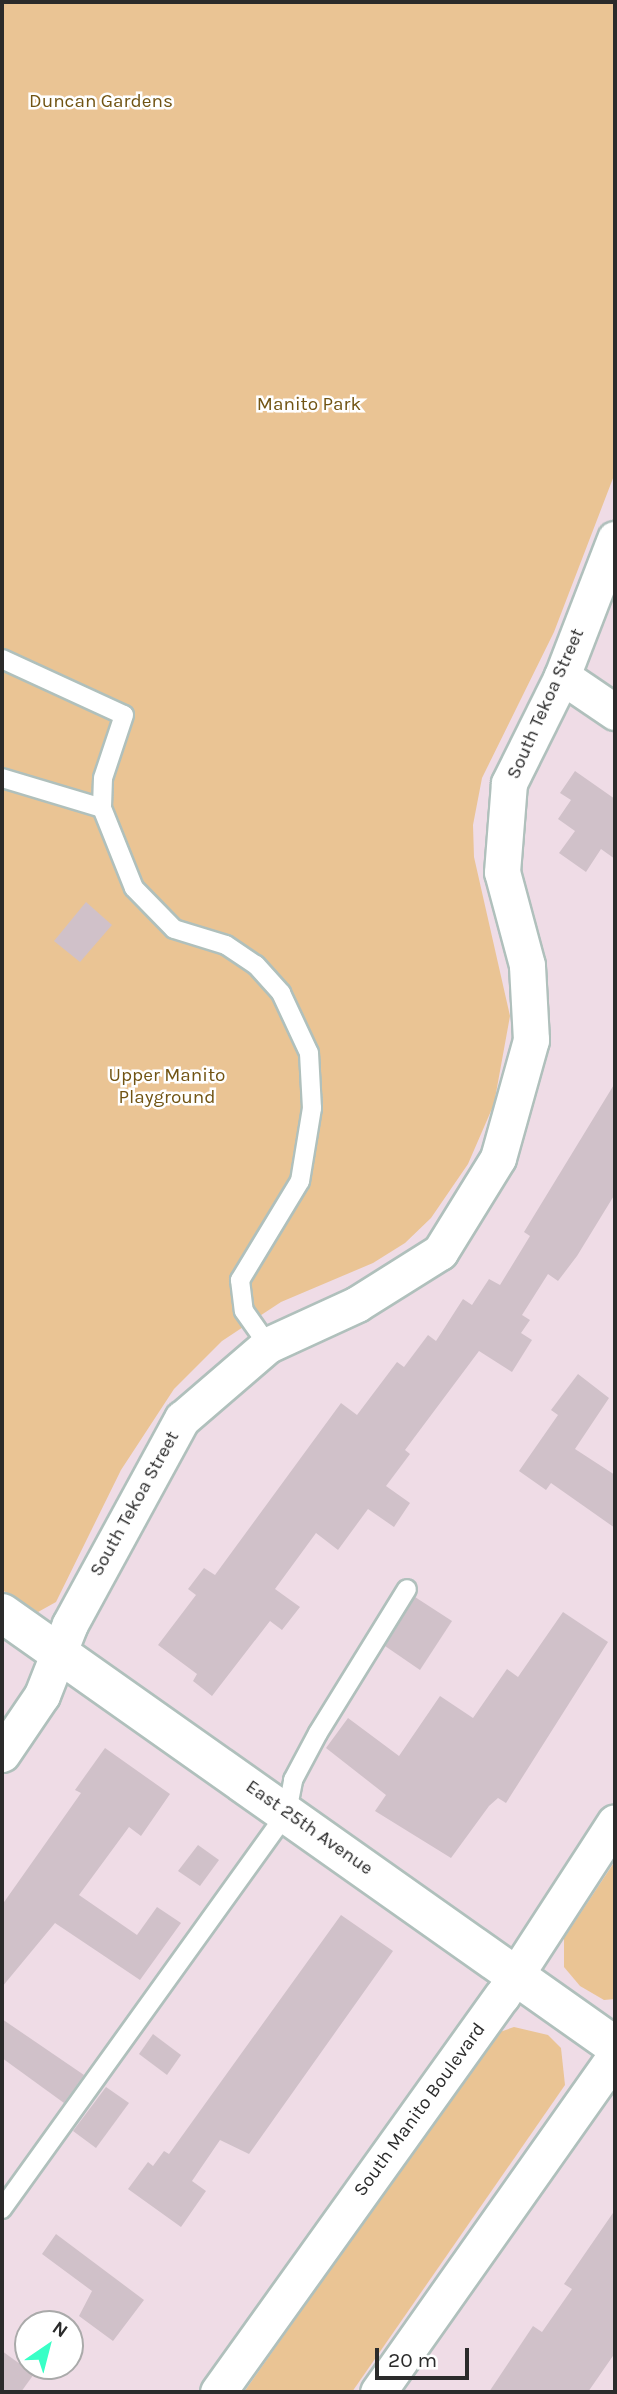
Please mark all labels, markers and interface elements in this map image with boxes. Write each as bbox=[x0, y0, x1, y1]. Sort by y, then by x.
park label: Duncan Gardens bbox=[29, 91, 173, 113]
park label: Manito Park bbox=[257, 394, 361, 416]
street label: South Tekoa Street bbox=[503, 625, 589, 783]
park label: Upper Manito Playground bbox=[109, 1065, 225, 1109]
street label: South Tekoa Street bbox=[86, 1427, 184, 1581]
street label: East 25th Avenue bbox=[241, 1776, 377, 1880]
street label: South Manito Boulevard bbox=[349, 2019, 491, 2201]
north arrow bbox=[14, 2310, 84, 2380]
text: N bbox=[48, 2317, 72, 2342]
scale bar bbox=[379, 2334, 474, 2378]
text: 20 m bbox=[388, 2348, 437, 2372]

